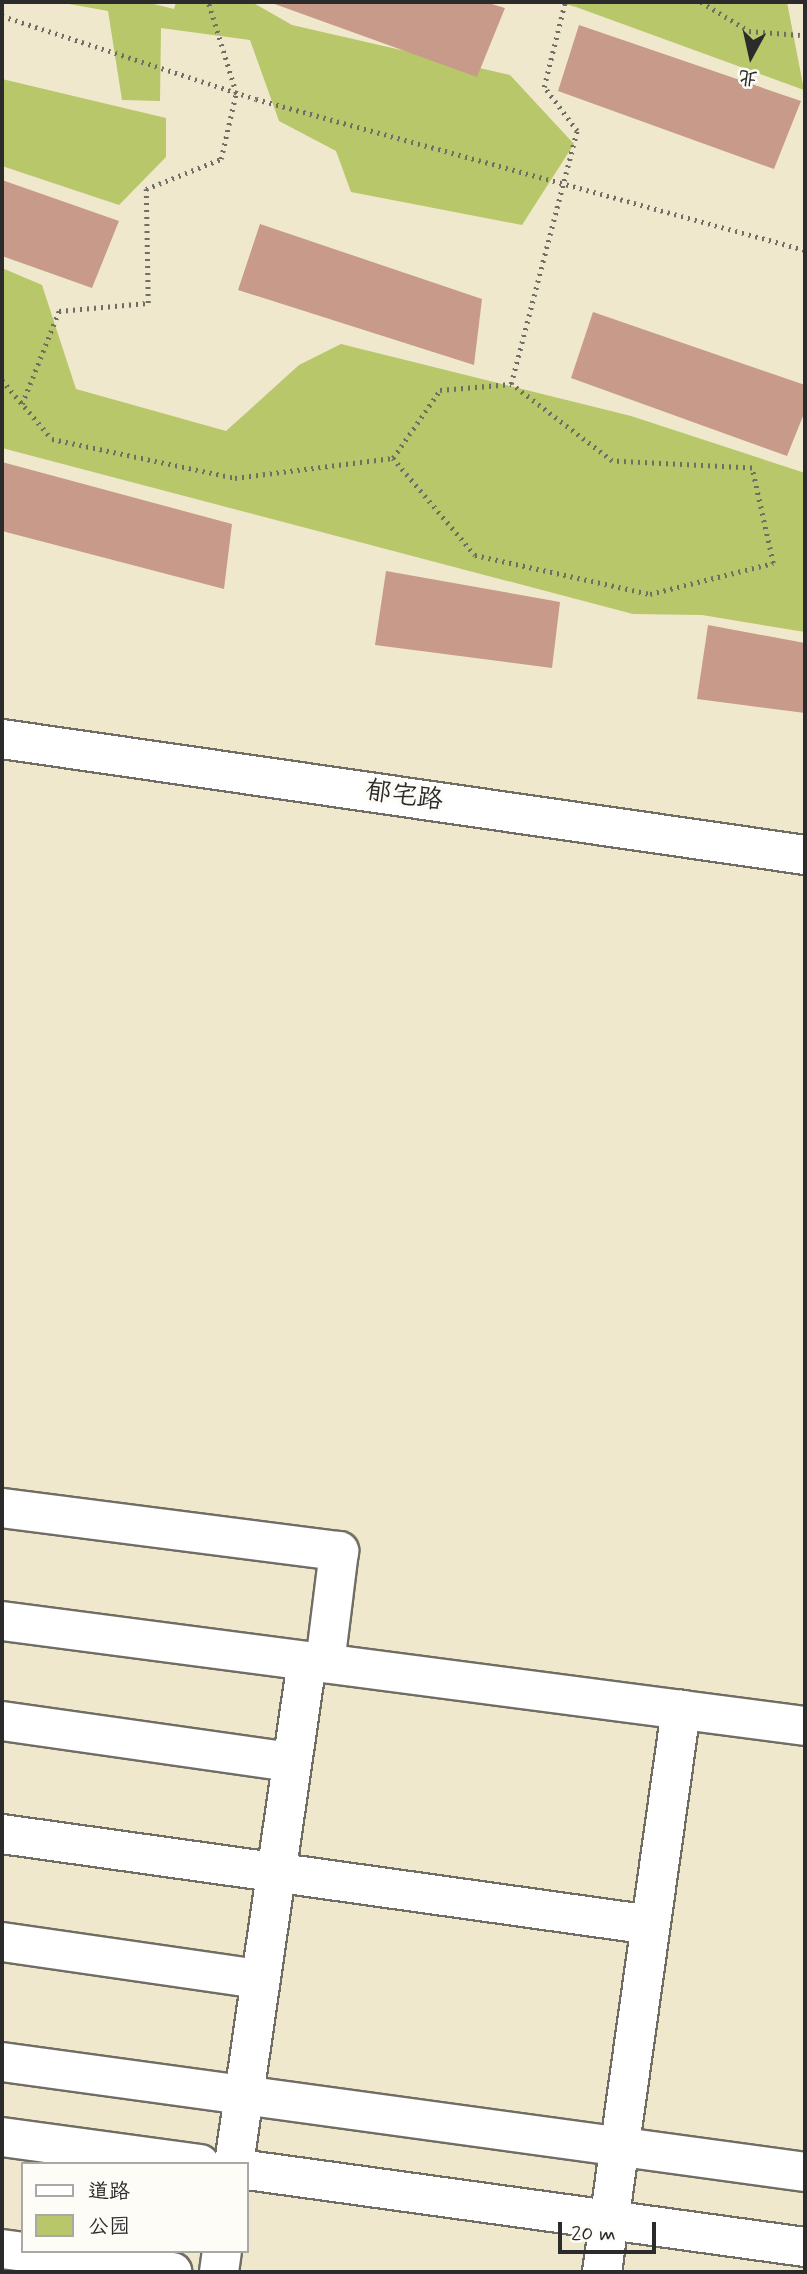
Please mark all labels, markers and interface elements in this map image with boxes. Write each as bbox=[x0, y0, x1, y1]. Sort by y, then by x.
north arrow bbox=[716, 21, 786, 91]
text: 北 bbox=[737, 64, 759, 91]
street label: 郁宅路 bbox=[363, 776, 445, 818]
legend bbox=[21, 2162, 248, 2253]
text: 道路 bbox=[88, 2178, 130, 2206]
scale bar bbox=[562, 2208, 660, 2252]
text: 公园 bbox=[88, 2213, 130, 2241]
text: 20 m bbox=[571, 2220, 616, 2248]

